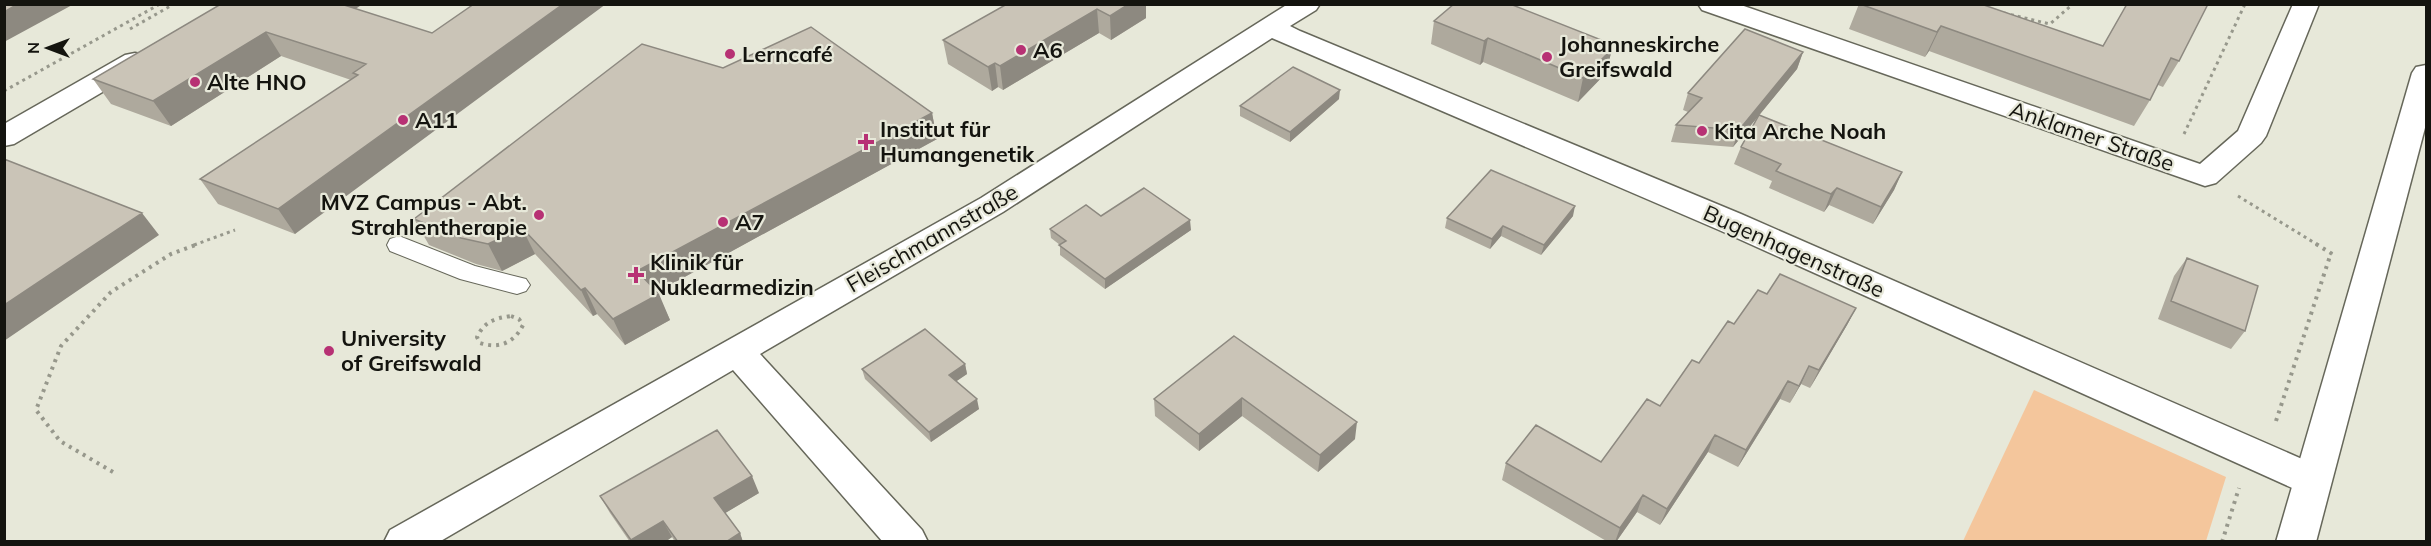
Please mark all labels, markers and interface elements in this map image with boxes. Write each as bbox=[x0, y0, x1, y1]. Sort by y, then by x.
north arrow bbox=[18, 18, 78, 78]
place label: Johanneskirche Greifswald bbox=[1559, 30, 1719, 83]
place label: A6 bbox=[1033, 36, 1063, 64]
place label: Lerncafé bbox=[742, 40, 833, 68]
text: N bbox=[23, 42, 43, 54]
marker: A6 bbox=[1014, 43, 1028, 57]
marker: Lerncafé bbox=[723, 47, 737, 61]
marker: Johanneskirche Greifswald bbox=[1540, 50, 1554, 64]
place label: Alte HNO bbox=[207, 68, 307, 96]
marker: Alte HNO bbox=[188, 75, 202, 89]
street label: Anklamer Straße bbox=[2006, 95, 2178, 177]
place label: A11 bbox=[415, 106, 458, 134]
marker: A11 bbox=[396, 113, 410, 127]
place label: Institut für Humangenetik bbox=[880, 115, 1035, 168]
place label: Kita Arche Noah bbox=[1714, 117, 1886, 145]
marker: Kita Arche Noah bbox=[1695, 124, 1709, 138]
marker: Institut für Humangenetik bbox=[857, 133, 875, 151]
street label: Fleischmannstraße bbox=[841, 178, 1023, 298]
place label: MVZ Campus - Abt. Strahlentherapie bbox=[321, 188, 527, 241]
street label: Bugenhagenstraße bbox=[1699, 198, 1889, 304]
marker: MVZ Campus - Abt. Strahlentherapie bbox=[532, 208, 546, 222]
place label: A7 bbox=[735, 208, 765, 236]
marker: A7 bbox=[716, 215, 730, 229]
place label: Klinik für Nuklearmedizin bbox=[650, 248, 814, 301]
marker: Klinik für Nuklearmedizin bbox=[627, 266, 645, 284]
place label: University of Greifswald bbox=[341, 324, 482, 377]
marker: University of Greifswald bbox=[322, 344, 336, 358]

